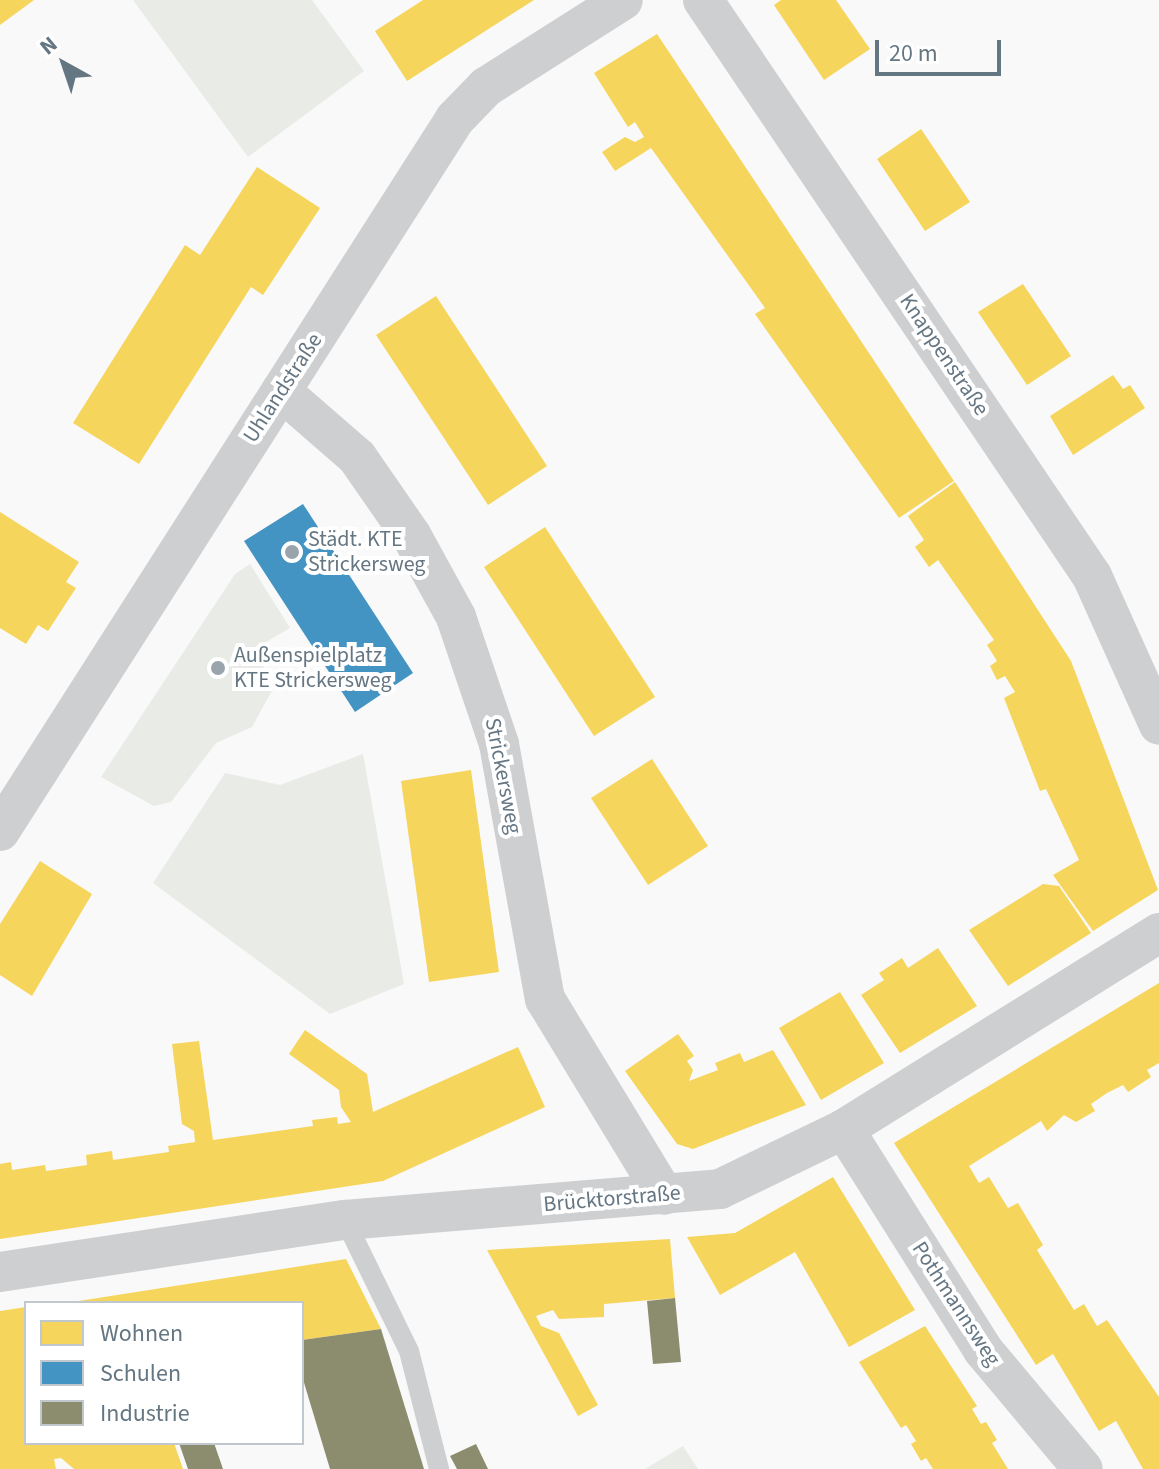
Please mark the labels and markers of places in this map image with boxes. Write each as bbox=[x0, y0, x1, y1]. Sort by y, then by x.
place label: Städt. KTE Strickersweg bbox=[308, 526, 425, 578]
marker: Städt. KTE Strickersweg bbox=[283, 543, 301, 561]
place label: Außenspielplatz KTE Strickersweg bbox=[234, 642, 392, 694]
marker: Außenspielplatz KTE Strickersweg bbox=[209, 659, 227, 677]

